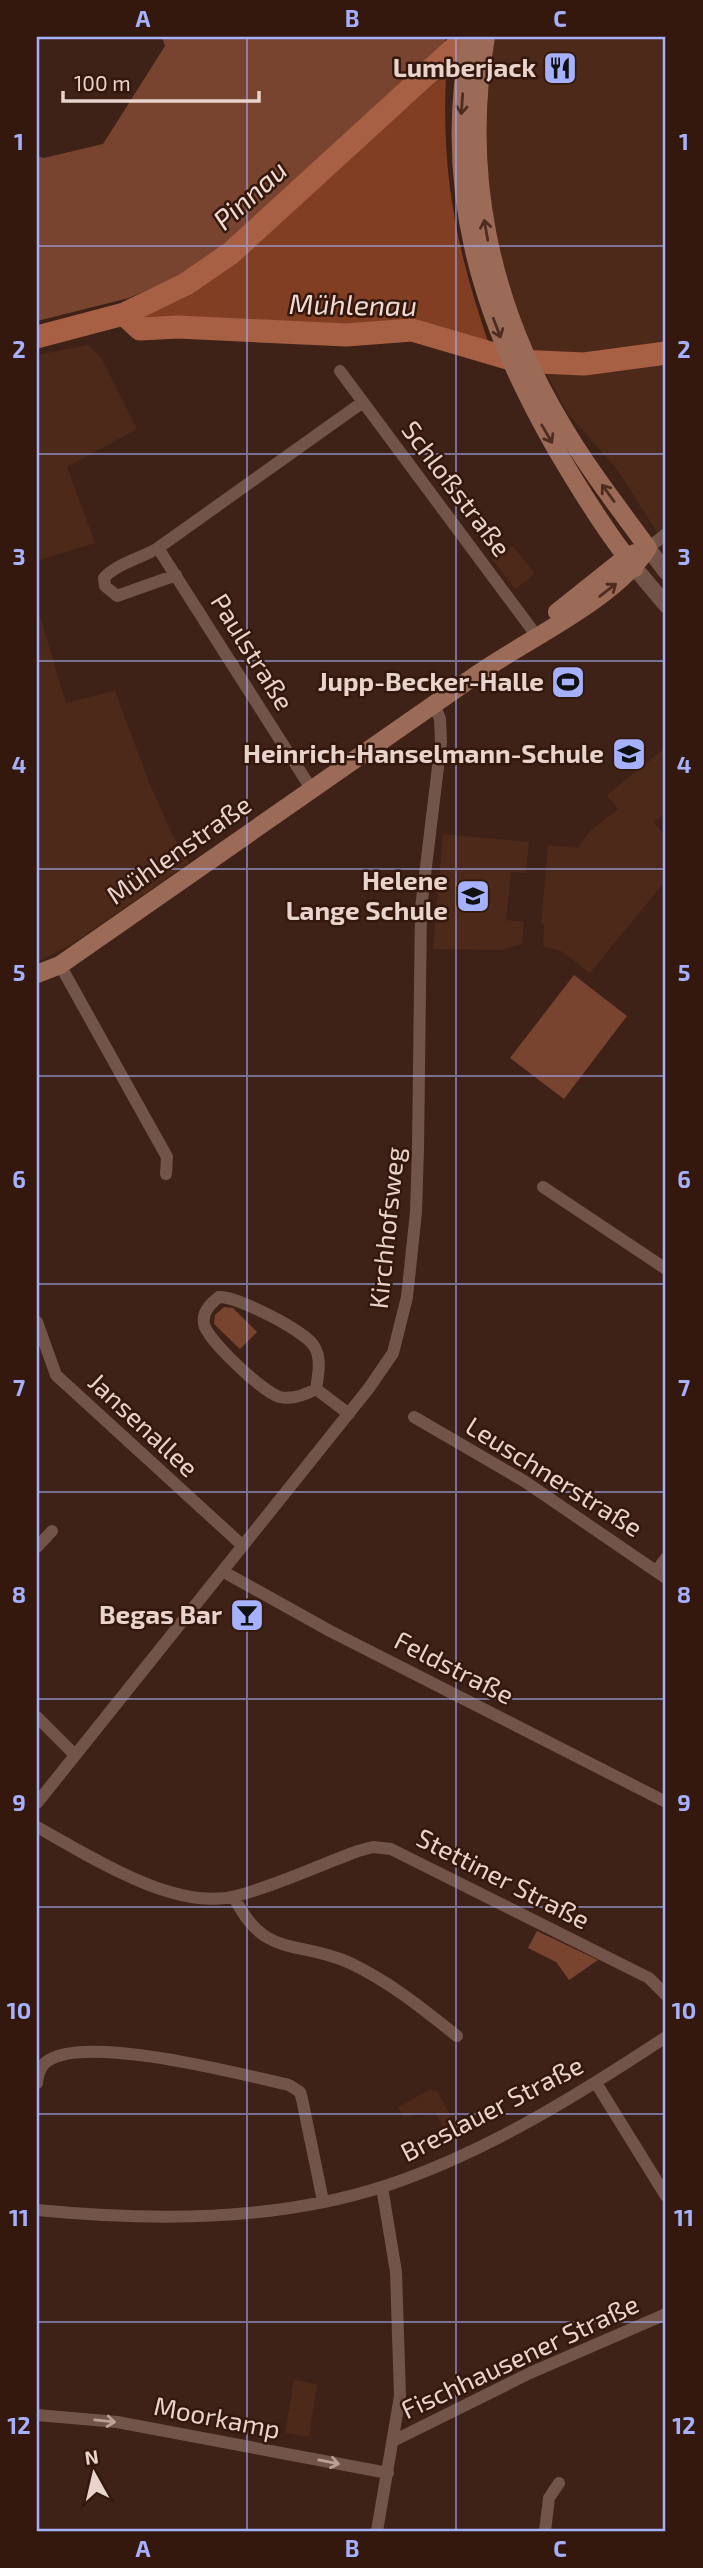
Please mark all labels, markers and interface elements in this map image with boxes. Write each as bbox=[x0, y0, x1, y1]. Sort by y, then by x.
text: A bbox=[135, 4, 151, 32]
text: B bbox=[345, 4, 359, 32]
text: C bbox=[553, 4, 567, 32]
restaurant icon: Lumberjack bbox=[541, 49, 579, 87]
place label: Lumberjack bbox=[393, 51, 536, 82]
scale bar bbox=[63, 60, 259, 104]
text: 100 m bbox=[74, 70, 131, 95]
one-way arrow bbox=[455, 93, 468, 115]
text: 1 bbox=[14, 127, 24, 155]
text: 1 bbox=[679, 127, 689, 155]
water label: Pinnau bbox=[205, 152, 293, 236]
one-way arrow bbox=[479, 219, 492, 242]
water label: Mühlenau bbox=[289, 286, 417, 322]
one-way arrow bbox=[491, 316, 504, 338]
text: 2 bbox=[12, 335, 26, 363]
text: 2 bbox=[677, 335, 691, 363]
street label: Schloßstraße bbox=[396, 414, 518, 562]
one-way arrow bbox=[541, 423, 555, 443]
one-way arrow bbox=[601, 484, 615, 503]
text: 3 bbox=[12, 542, 26, 570]
text: 3 bbox=[677, 542, 691, 570]
one-way arrow bbox=[598, 582, 616, 597]
street label: Paulstraße bbox=[205, 587, 301, 715]
sports icon: Jupp-Becker-Halle bbox=[549, 663, 587, 701]
place label: Jupp-Becker-Halle bbox=[318, 665, 544, 696]
school or university icon: Heinrich-Hanselmann-Schule bbox=[610, 735, 648, 773]
place label: Heinrich-Hanselmann-Schule bbox=[243, 737, 604, 768]
text: 4 bbox=[12, 750, 26, 778]
text: 4 bbox=[677, 750, 691, 778]
street label: Mühlenstraße bbox=[100, 788, 256, 910]
place label: Helene Lange Schule bbox=[286, 864, 448, 925]
school or university icon: Helene Lange Schule bbox=[454, 877, 492, 915]
text: 5 bbox=[13, 958, 25, 986]
text: 5 bbox=[678, 958, 690, 986]
street label: Kirchhofsweg bbox=[362, 1145, 409, 1310]
text: 6 bbox=[12, 1165, 26, 1193]
text: 6 bbox=[677, 1165, 691, 1193]
street label: Jansenallee bbox=[83, 1365, 205, 1482]
text: 7 bbox=[13, 1373, 25, 1401]
text: 7 bbox=[678, 1373, 690, 1401]
street label: Leuschnerstraße bbox=[461, 1409, 649, 1542]
text: 8 bbox=[12, 1580, 26, 1608]
text: 8 bbox=[677, 1580, 691, 1608]
bar icon: Begas Bar bbox=[228, 1596, 266, 1634]
place label: Begas Bar bbox=[99, 1598, 222, 1629]
street label: Feldstraße bbox=[390, 1623, 519, 1710]
text: 9 bbox=[12, 1788, 26, 1816]
text: 9 bbox=[677, 1788, 691, 1816]
street label: Stettiner Straße bbox=[412, 1821, 595, 1935]
text: 10 bbox=[7, 1996, 31, 2024]
text: 10 bbox=[672, 1996, 696, 2024]
street label: Breslauer Straße bbox=[395, 2048, 588, 2167]
text: 11 bbox=[9, 2203, 29, 2231]
text: 11 bbox=[674, 2203, 694, 2231]
street label: Fischhausener Straße bbox=[396, 2287, 643, 2424]
street label: Moorkamp bbox=[151, 2389, 283, 2444]
text: 12 bbox=[7, 2411, 31, 2439]
text: 12 bbox=[672, 2411, 696, 2439]
one-way arrow bbox=[93, 2415, 116, 2428]
north arrow bbox=[60, 2438, 130, 2508]
text: N bbox=[83, 2444, 100, 2469]
one-way arrow bbox=[317, 2455, 340, 2469]
text: A bbox=[135, 2534, 151, 2562]
text: B bbox=[345, 2534, 359, 2562]
text: C bbox=[553, 2534, 567, 2562]

